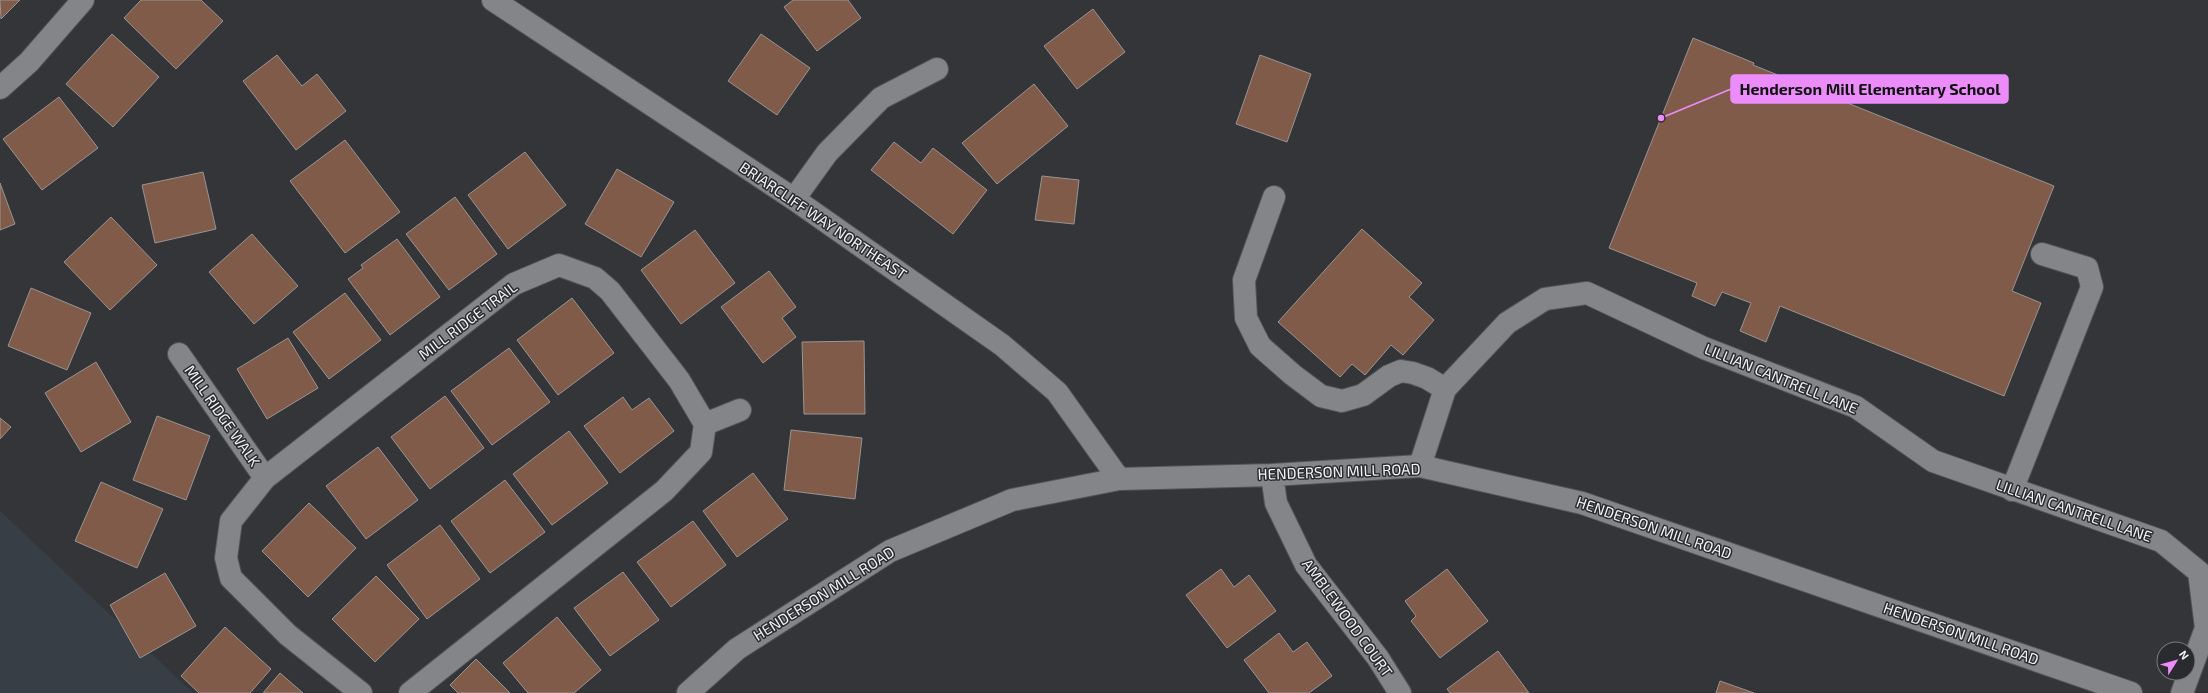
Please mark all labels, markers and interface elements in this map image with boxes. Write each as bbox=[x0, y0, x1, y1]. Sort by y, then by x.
callout: Henderson Mill Elementary School bbox=[1731, 75, 2008, 103]
text: Henderson Mill Elementary School bbox=[1740, 79, 2001, 99]
street label: BRIARCLIFF WAY NORTHEAST bbox=[737, 157, 911, 283]
street label: MILL RIDGE TRAIL bbox=[415, 277, 520, 363]
street label: LILLIAN CANTRELL LANE bbox=[1702, 339, 1861, 417]
street label: MILL RIDGE WALK bbox=[181, 361, 265, 470]
street label: HENDERSON MILL ROAD bbox=[1257, 459, 1421, 483]
street label: LILLIAN CANTRELL LANE bbox=[1994, 475, 2155, 545]
street label: HENDERSON MILL ROAD bbox=[1574, 492, 1734, 562]
street label: HENDERSON MILL ROAD bbox=[750, 542, 897, 644]
street label: AMBLEWOOD COURT bbox=[1299, 555, 1397, 680]
street label: HENDERSON MILL ROAD bbox=[1881, 598, 2041, 668]
north arrow bbox=[2156, 641, 2196, 681]
text: N bbox=[2177, 648, 2192, 662]

